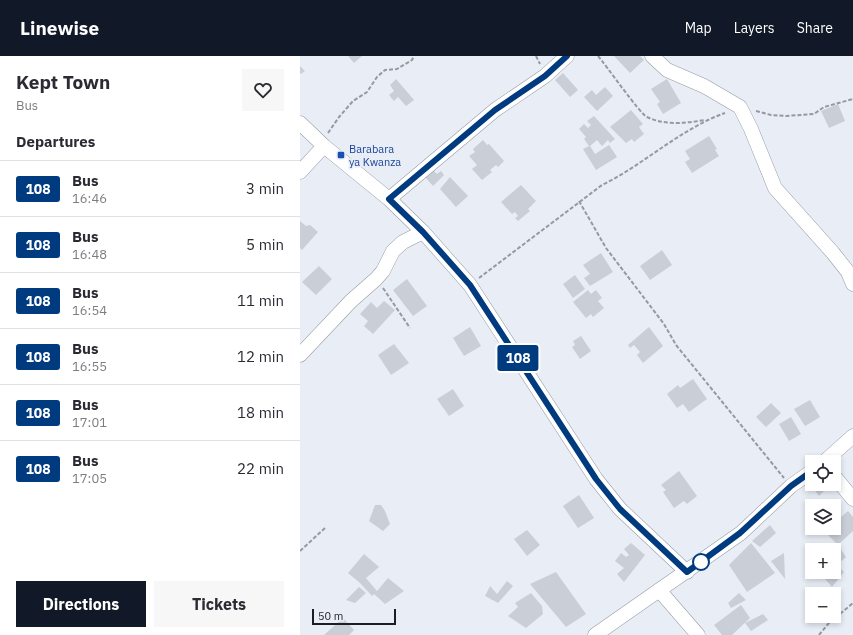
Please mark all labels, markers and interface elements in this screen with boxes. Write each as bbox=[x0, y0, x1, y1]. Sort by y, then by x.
text: Linewise bbox=[20, 16, 99, 40]
text: Map bbox=[685, 19, 712, 37]
text: Layers bbox=[734, 19, 775, 37]
text: Share bbox=[797, 19, 833, 37]
button: heart bbox=[242, 69, 284, 111]
text: Kept Town bbox=[16, 70, 110, 94]
text: Bus bbox=[16, 97, 38, 114]
text: Departures bbox=[16, 132, 95, 151]
place label: Barabara ya Kwanza bbox=[349, 142, 401, 169]
marker: Barabara ya Kwanza bbox=[336, 150, 346, 160]
text: Bus bbox=[72, 171, 99, 190]
text: 3 min bbox=[246, 179, 284, 198]
text: 108 bbox=[25, 180, 51, 198]
text: 16:46 bbox=[72, 190, 107, 207]
text: Bus bbox=[72, 227, 99, 246]
text: 5 min bbox=[246, 235, 284, 254]
text: 108 bbox=[25, 236, 51, 254]
text: 16:48 bbox=[72, 246, 107, 263]
text: Bus bbox=[72, 283, 99, 302]
text: 11 min bbox=[237, 291, 284, 310]
text: 108 bbox=[25, 292, 51, 310]
text: 16:54 bbox=[72, 302, 107, 319]
text: Bus bbox=[72, 339, 99, 358]
line badge: 108 bbox=[495, 345, 541, 371]
text: 12 min bbox=[237, 347, 284, 366]
text: 108 bbox=[25, 348, 51, 366]
text: 108 bbox=[505, 349, 531, 367]
text: 16:55 bbox=[72, 358, 107, 375]
text: Bus bbox=[72, 395, 99, 414]
text: 18 min bbox=[237, 403, 284, 422]
text: 108 bbox=[25, 404, 51, 422]
text: 17:01 bbox=[72, 414, 107, 431]
text: Bus bbox=[72, 451, 99, 470]
map controls bbox=[805, 455, 841, 623]
button: locate bbox=[805, 455, 841, 491]
text: 22 min bbox=[237, 459, 284, 478]
text: 108 bbox=[25, 460, 51, 478]
text: 17:05 bbox=[72, 470, 107, 487]
button: layers bbox=[805, 499, 841, 535]
button: + bbox=[805, 543, 841, 579]
unlabelled marker bbox=[692, 553, 710, 571]
button: Directions bbox=[16, 581, 146, 627]
button: Tickets bbox=[154, 581, 284, 627]
button: − bbox=[805, 587, 841, 623]
scale bar bbox=[312, 607, 396, 626]
text: 50 m bbox=[318, 609, 343, 623]

